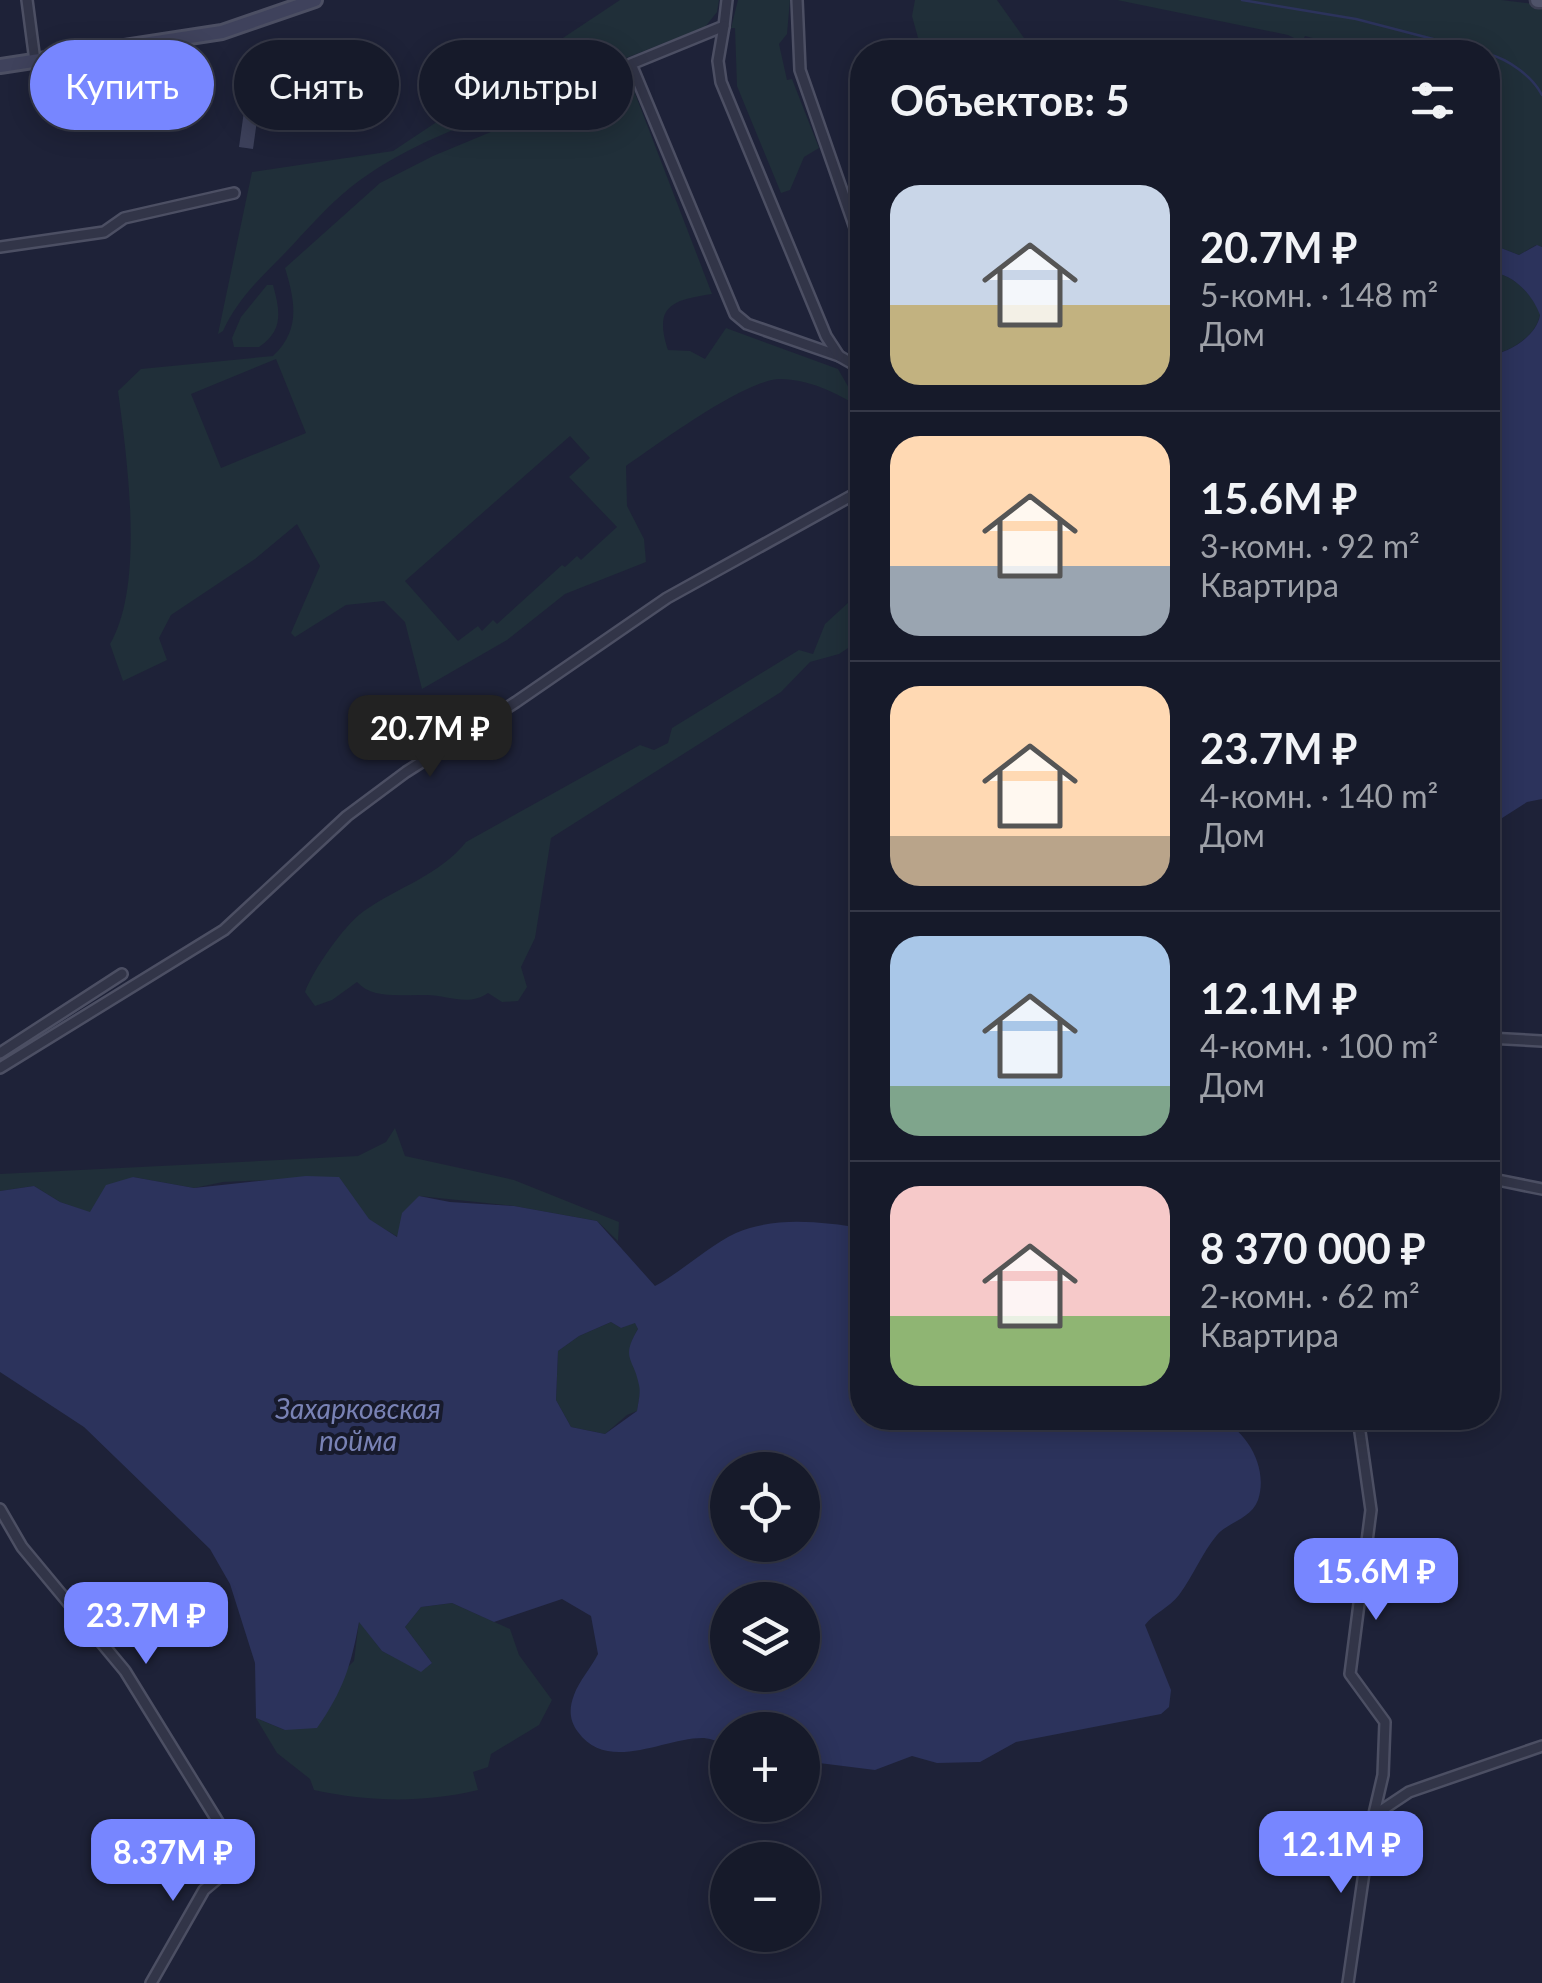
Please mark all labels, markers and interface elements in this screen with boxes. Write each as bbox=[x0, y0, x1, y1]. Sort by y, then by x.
chip: Купить bbox=[30, 40, 214, 130]
chip: Снять bbox=[234, 40, 399, 130]
chip: Фильтры bbox=[419, 40, 633, 130]
icon: filters bbox=[1405, 73, 1460, 128]
text: Объектов: 5 bbox=[890, 75, 1130, 125]
text: 20.7M ₽ bbox=[1200, 222, 1357, 272]
icon: home bbox=[970, 225, 1090, 345]
text: 5-комн. · 148 m² bbox=[1200, 275, 1438, 314]
text: Дом bbox=[1200, 314, 1265, 353]
text: 15.6M ₽ bbox=[1200, 473, 1357, 523]
icon: home bbox=[970, 476, 1090, 596]
text: 3-комн. · 92 m² bbox=[1200, 526, 1420, 565]
text: Квартира bbox=[1200, 565, 1339, 604]
pin: 20.7M ₽ bbox=[338, 695, 522, 780]
text: 20.7M ₽ bbox=[370, 708, 490, 747]
text: 23.7M ₽ bbox=[1200, 723, 1357, 773]
icon: home bbox=[970, 726, 1090, 846]
text: 4-комн. · 140 m² bbox=[1200, 776, 1438, 815]
text: Дом bbox=[1200, 815, 1265, 854]
text: 12.1M ₽ bbox=[1200, 973, 1357, 1023]
icon: home bbox=[970, 976, 1090, 1096]
text: 4-комн. · 100 m² bbox=[1200, 1026, 1438, 1065]
text: Дом bbox=[1200, 1065, 1265, 1104]
text: 8 370 000 ₽ bbox=[1200, 1223, 1426, 1273]
icon: home bbox=[970, 1226, 1090, 1346]
text: 2-комн. · 62 m² bbox=[1200, 1276, 1420, 1315]
text: Квартира bbox=[1200, 1315, 1339, 1354]
water label: Захарковская пойма bbox=[274, 1391, 441, 1457]
map controls bbox=[710, 1452, 820, 1952]
button: locate bbox=[710, 1452, 820, 1562]
pin: 15.6M ₽ bbox=[1284, 1538, 1468, 1623]
text: 15.6M ₽ bbox=[1316, 1551, 1436, 1590]
pin: 23.7M ₽ bbox=[54, 1582, 238, 1667]
button: layers bbox=[710, 1582, 820, 1692]
text: 23.7M ₽ bbox=[86, 1595, 206, 1634]
button: + bbox=[710, 1712, 820, 1822]
pin: 12.1M ₽ bbox=[1249, 1811, 1433, 1896]
pin: 8.37M ₽ bbox=[81, 1819, 265, 1904]
text: 12.1M ₽ bbox=[1281, 1824, 1401, 1863]
text: 8.37M ₽ bbox=[113, 1832, 233, 1871]
button: − bbox=[710, 1842, 820, 1952]

